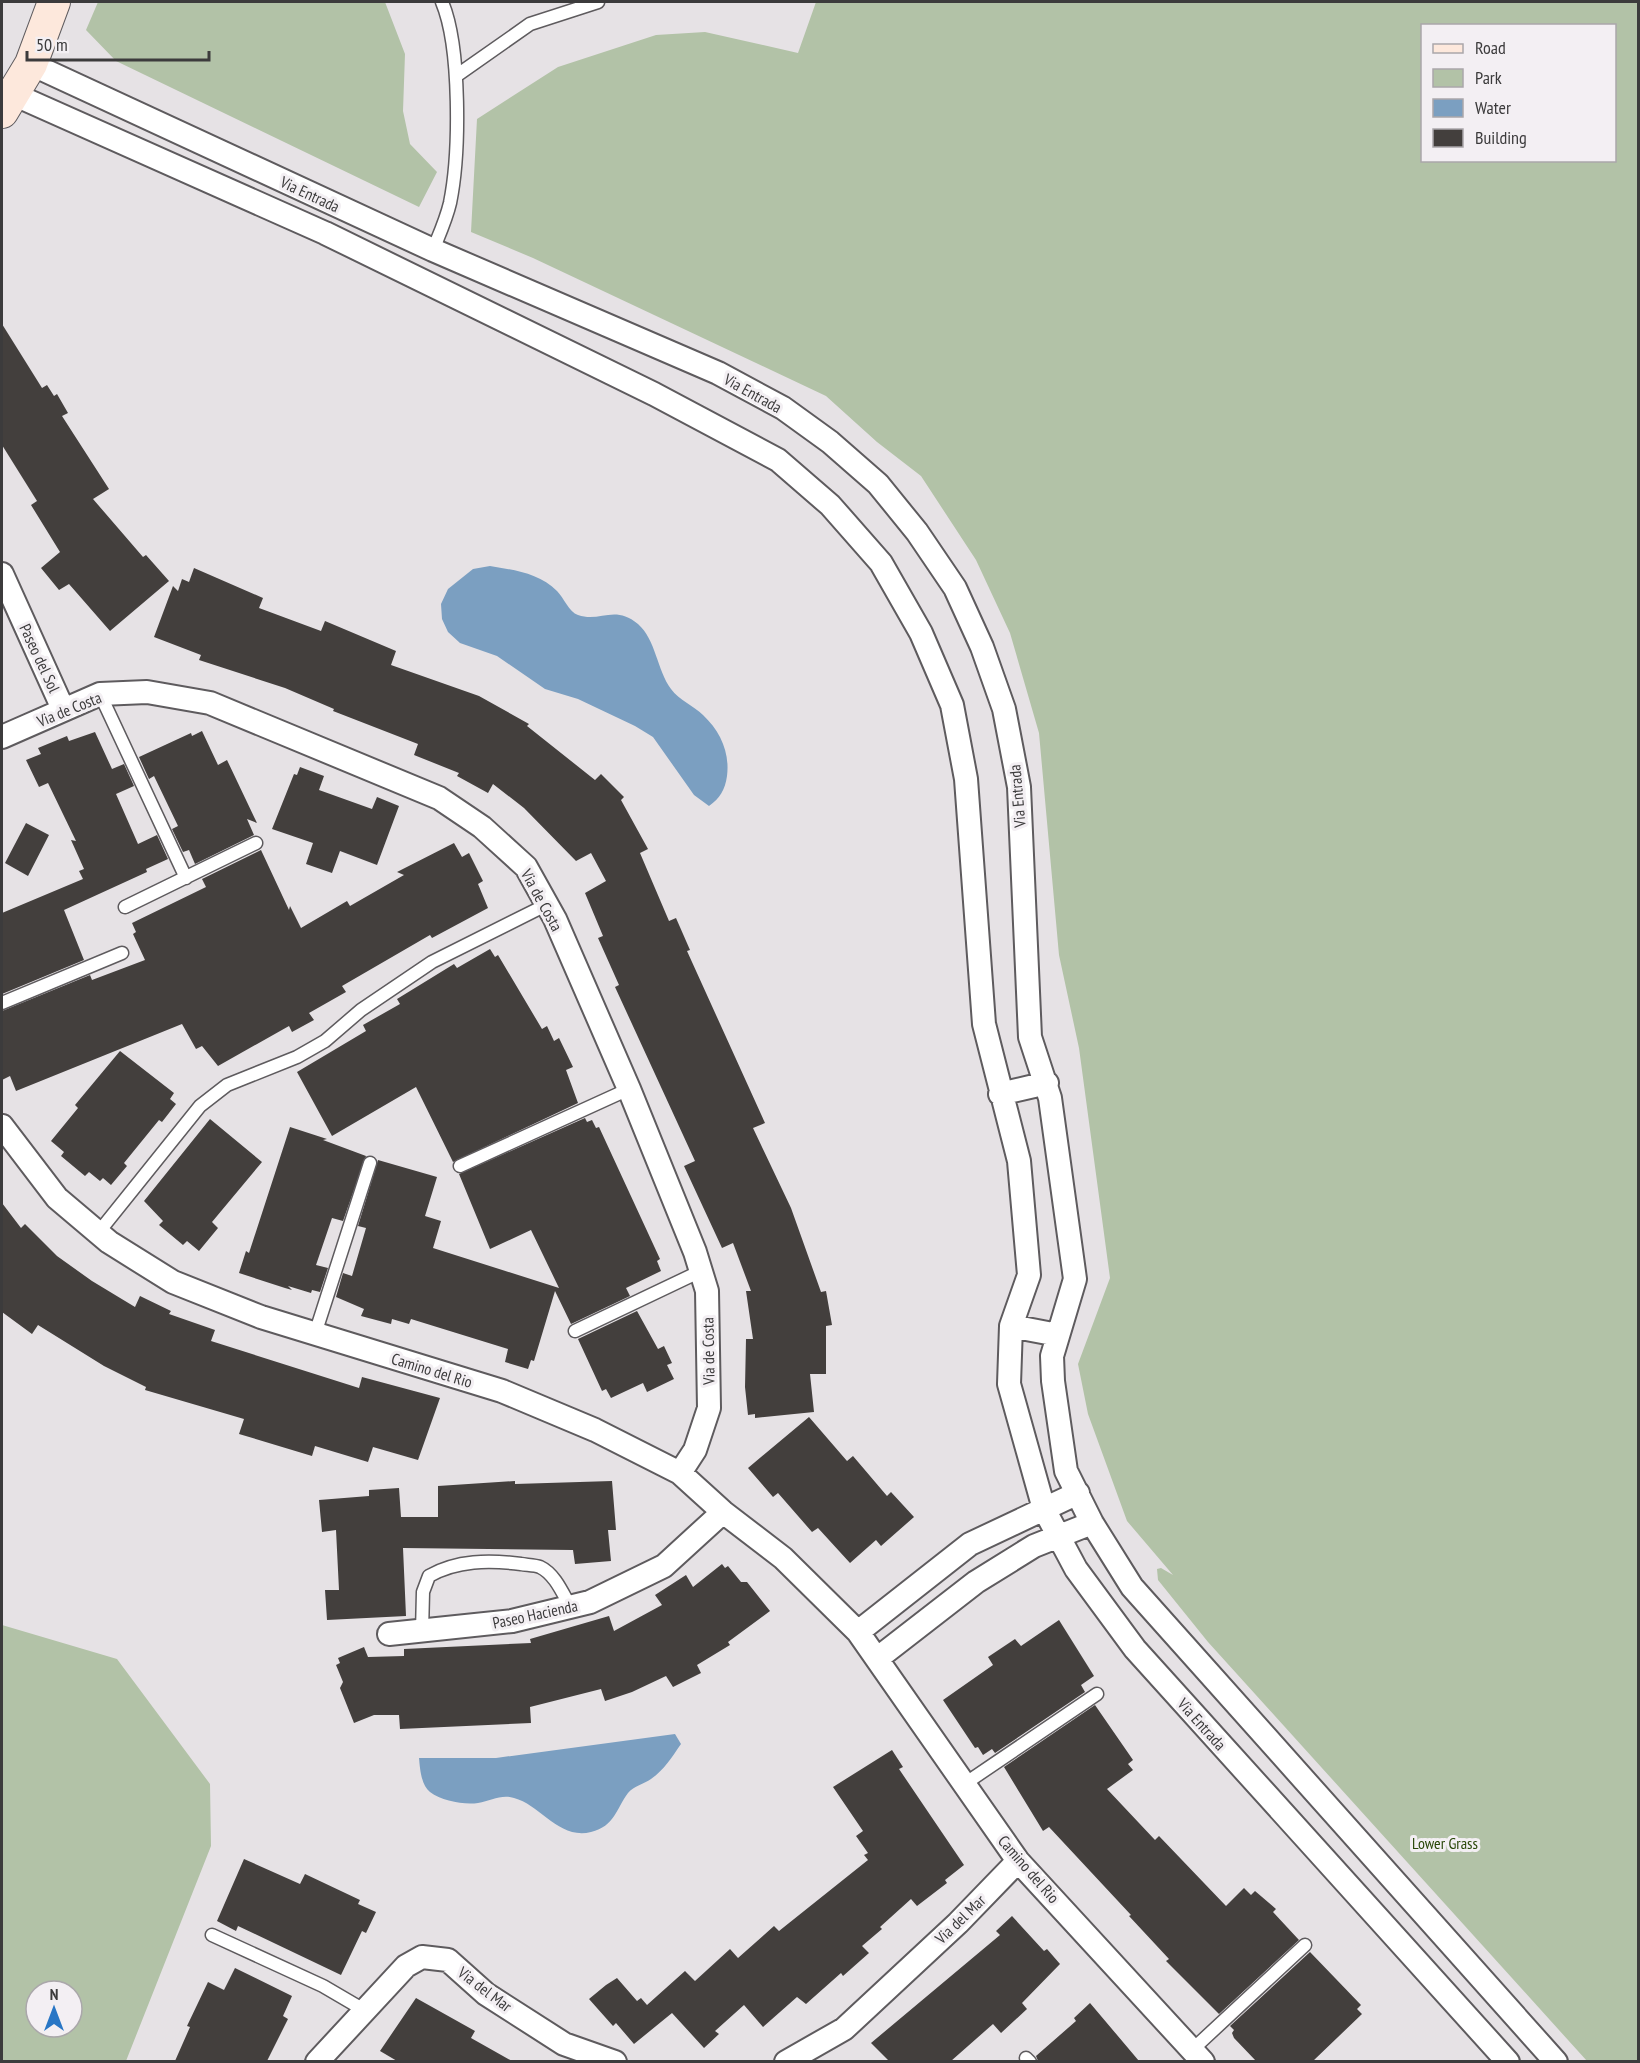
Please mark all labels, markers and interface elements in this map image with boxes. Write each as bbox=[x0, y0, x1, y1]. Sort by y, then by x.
scale bar bbox=[27, 24, 208, 62]
legend bbox=[1421, 24, 1616, 162]
text: 50 m bbox=[36, 33, 68, 56]
text: Road bbox=[1475, 36, 1506, 59]
text: Park bbox=[1475, 66, 1502, 89]
text: Water bbox=[1475, 96, 1511, 119]
text: Building bbox=[1475, 126, 1527, 149]
street label: Via Entrada bbox=[276, 171, 343, 216]
street label: Via Entrada bbox=[720, 368, 785, 417]
street label: Paseo del Sol bbox=[15, 620, 65, 696]
street label: Via de Costa bbox=[33, 687, 104, 731]
street label: Via Entrada bbox=[1004, 764, 1030, 829]
street label: Via de Costa bbox=[516, 865, 567, 934]
street label: Via de Costa bbox=[697, 1317, 719, 1386]
street label: Camino del Rio bbox=[389, 1348, 475, 1392]
street label: Paseo Hacienda bbox=[491, 1595, 579, 1633]
street label: Via Entrada bbox=[1173, 1693, 1231, 1754]
street label: Camino del Rio bbox=[994, 1831, 1064, 1907]
park label: Lower Grass bbox=[1412, 1833, 1478, 1853]
street label: Via del Mar bbox=[930, 1890, 990, 1949]
street label: Via del Mar bbox=[453, 1962, 516, 2016]
north arrow bbox=[24, 1979, 84, 2039]
text: N bbox=[50, 1984, 58, 2004]

